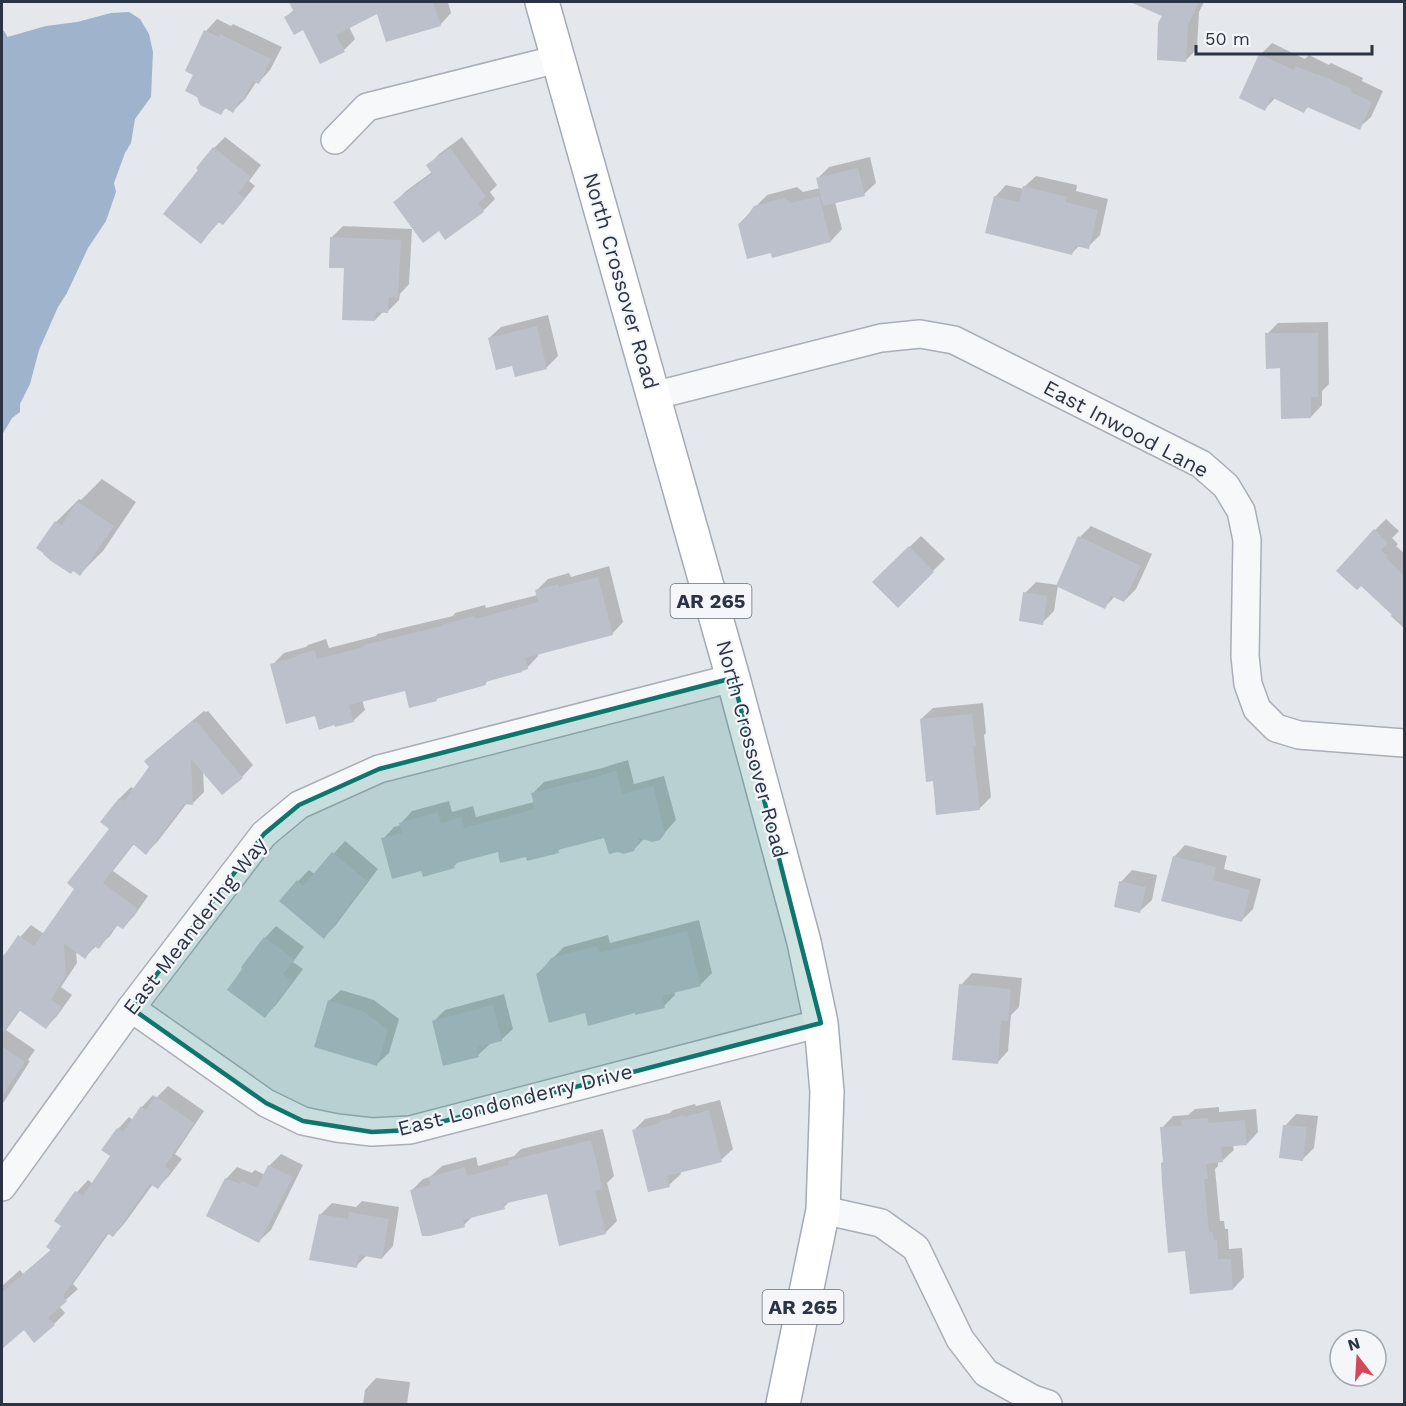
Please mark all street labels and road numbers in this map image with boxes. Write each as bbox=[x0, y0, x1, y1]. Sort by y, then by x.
street label: North Crossover Road bbox=[579, 170, 664, 392]
street label: East Inwood Lane bbox=[1039, 374, 1213, 483]
road number: AR 265 bbox=[670, 584, 752, 618]
street label: North Crossover Road bbox=[711, 637, 794, 860]
street label: East Meandering Way bbox=[117, 832, 272, 1020]
street label: East Londonderry Drive bbox=[395, 1058, 635, 1141]
road number: AR 265 bbox=[762, 1290, 844, 1324]

